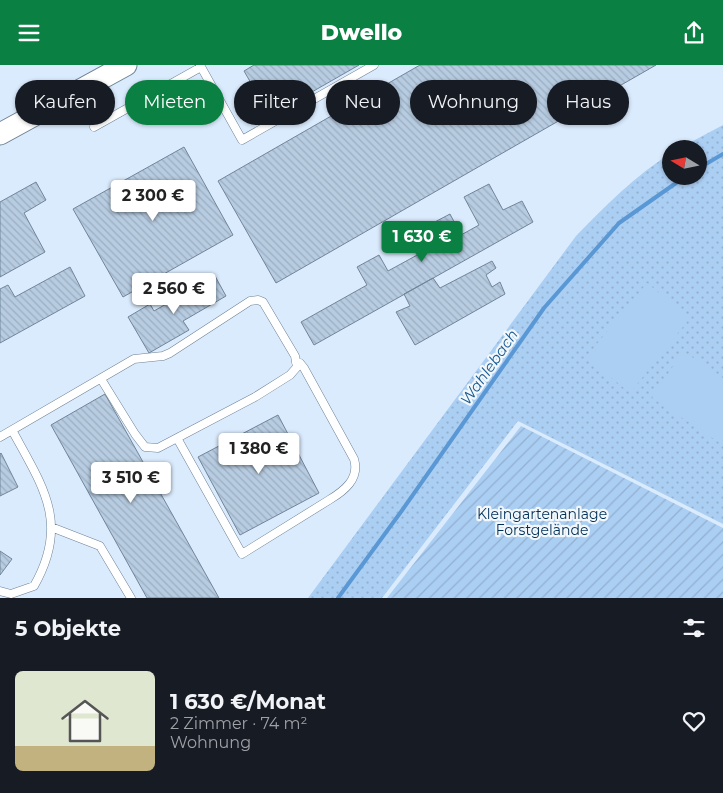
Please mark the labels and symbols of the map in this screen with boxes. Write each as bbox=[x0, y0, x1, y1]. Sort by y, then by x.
north arrow bbox=[662, 140, 708, 185]
pin: 2 300 € bbox=[107, 179, 199, 222]
pin: 1 630 € bbox=[376, 221, 468, 263]
pin: 2 560 € bbox=[128, 273, 220, 315]
water label: Wahlebach bbox=[456, 326, 522, 408]
pin: 1 380 € bbox=[213, 433, 305, 475]
pin: 3 510 € bbox=[85, 461, 177, 504]
park label: Kleingartenanlage Forstgelände bbox=[477, 505, 607, 539]

